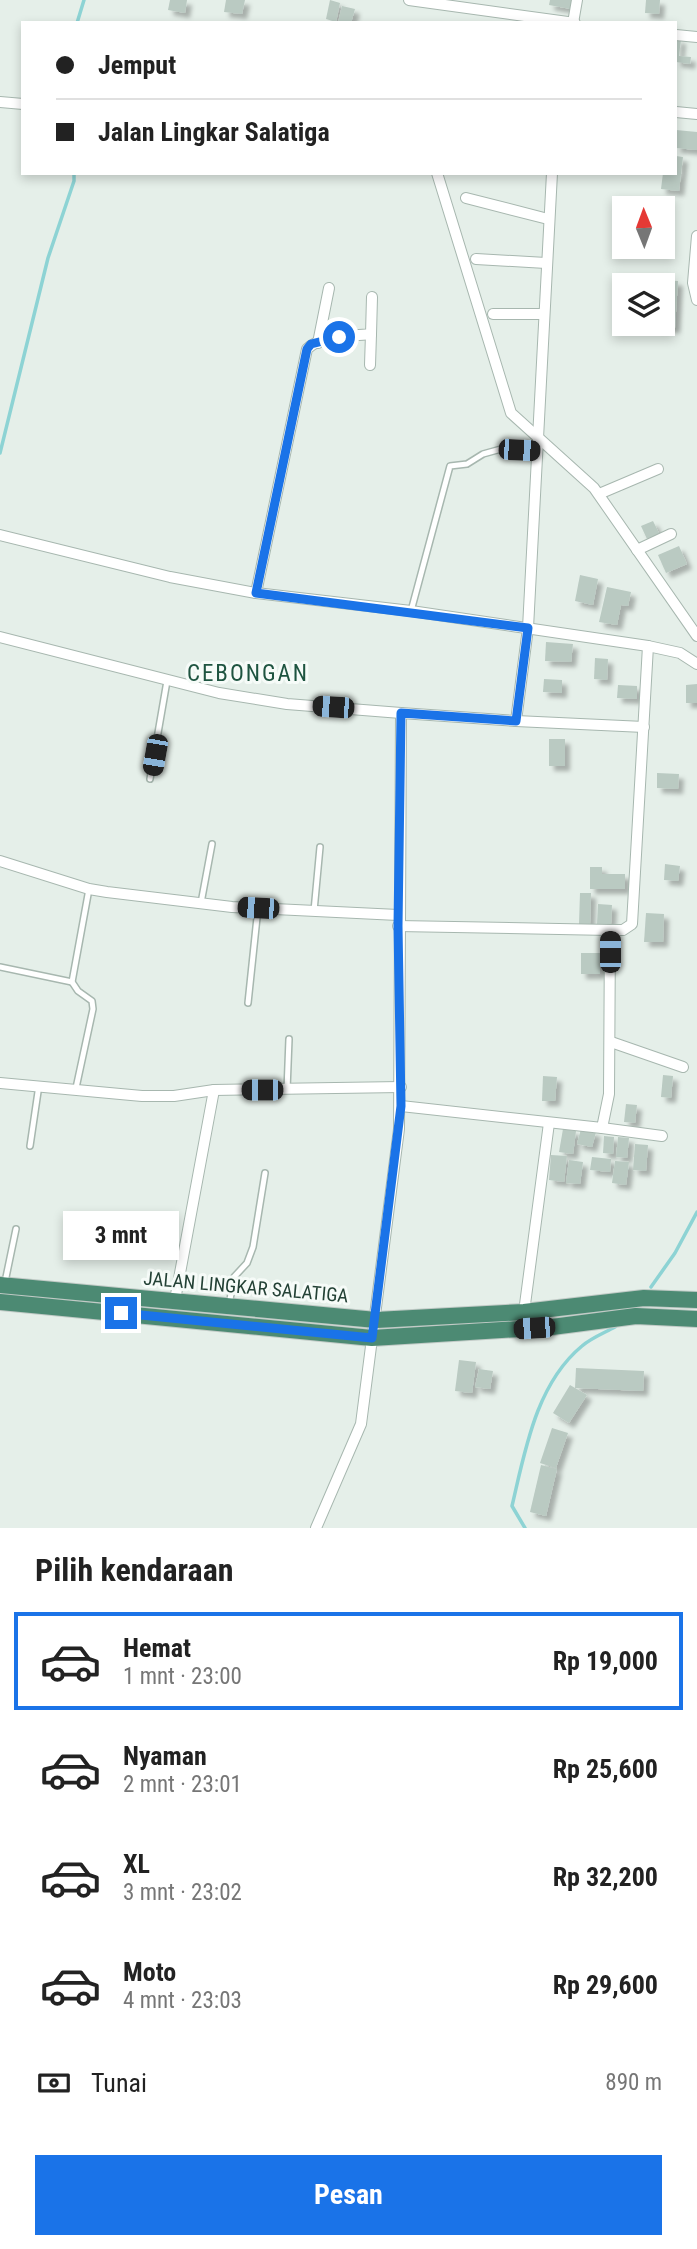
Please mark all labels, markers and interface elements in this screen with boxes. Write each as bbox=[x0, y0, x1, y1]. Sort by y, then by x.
text: Jemput bbox=[98, 50, 176, 80]
text: Jalan Lingkar Salatiga bbox=[98, 117, 330, 147]
north arrow bbox=[612, 196, 676, 259]
map controls bbox=[612, 196, 675, 336]
button: layers bbox=[612, 273, 675, 336]
route start bbox=[323, 321, 355, 353]
car bbox=[498, 438, 541, 462]
district label: CEBONGAN bbox=[187, 660, 309, 687]
car bbox=[312, 695, 355, 719]
car bbox=[142, 732, 169, 778]
car bbox=[237, 896, 280, 920]
car bbox=[600, 931, 621, 973]
car bbox=[242, 1080, 284, 1101]
callout: 3 mnt bbox=[63, 1212, 179, 1260]
text: 3 mnt bbox=[95, 1222, 147, 1249]
street label: JALAN LINGKAR SALATIGA bbox=[143, 1267, 349, 1307]
route end bbox=[105, 1297, 137, 1329]
car bbox=[513, 1316, 556, 1340]
text: Pilih kendaraan bbox=[35, 1551, 234, 1589]
icon: car bbox=[39, 1630, 102, 1693]
text: Hemat bbox=[123, 1633, 191, 1663]
text: Rp 19,000 bbox=[553, 1646, 658, 1676]
text: 1 mnt · 23:00 bbox=[123, 1663, 242, 1690]
icon: car bbox=[39, 1738, 102, 1801]
text: Nyaman bbox=[123, 1741, 207, 1771]
text: Rp 25,600 bbox=[553, 1754, 658, 1784]
text: 2 mnt · 23:01 bbox=[123, 1771, 242, 1798]
icon: car bbox=[39, 1846, 102, 1909]
text: XL bbox=[123, 1849, 150, 1879]
text: Rp 32,200 bbox=[553, 1862, 658, 1892]
text: 3 mnt · 23:02 bbox=[123, 1879, 242, 1906]
icon: car bbox=[39, 1954, 102, 2017]
text: Moto bbox=[123, 1957, 176, 1987]
text: Rp 29,600 bbox=[553, 1970, 658, 2000]
text: 4 mnt · 23:03 bbox=[123, 1987, 242, 2014]
icon: cash bbox=[35, 2064, 73, 2102]
text: Tunai bbox=[91, 2068, 147, 2098]
text: 890 m bbox=[605, 2069, 662, 2096]
button: Pesan bbox=[35, 2155, 662, 2235]

